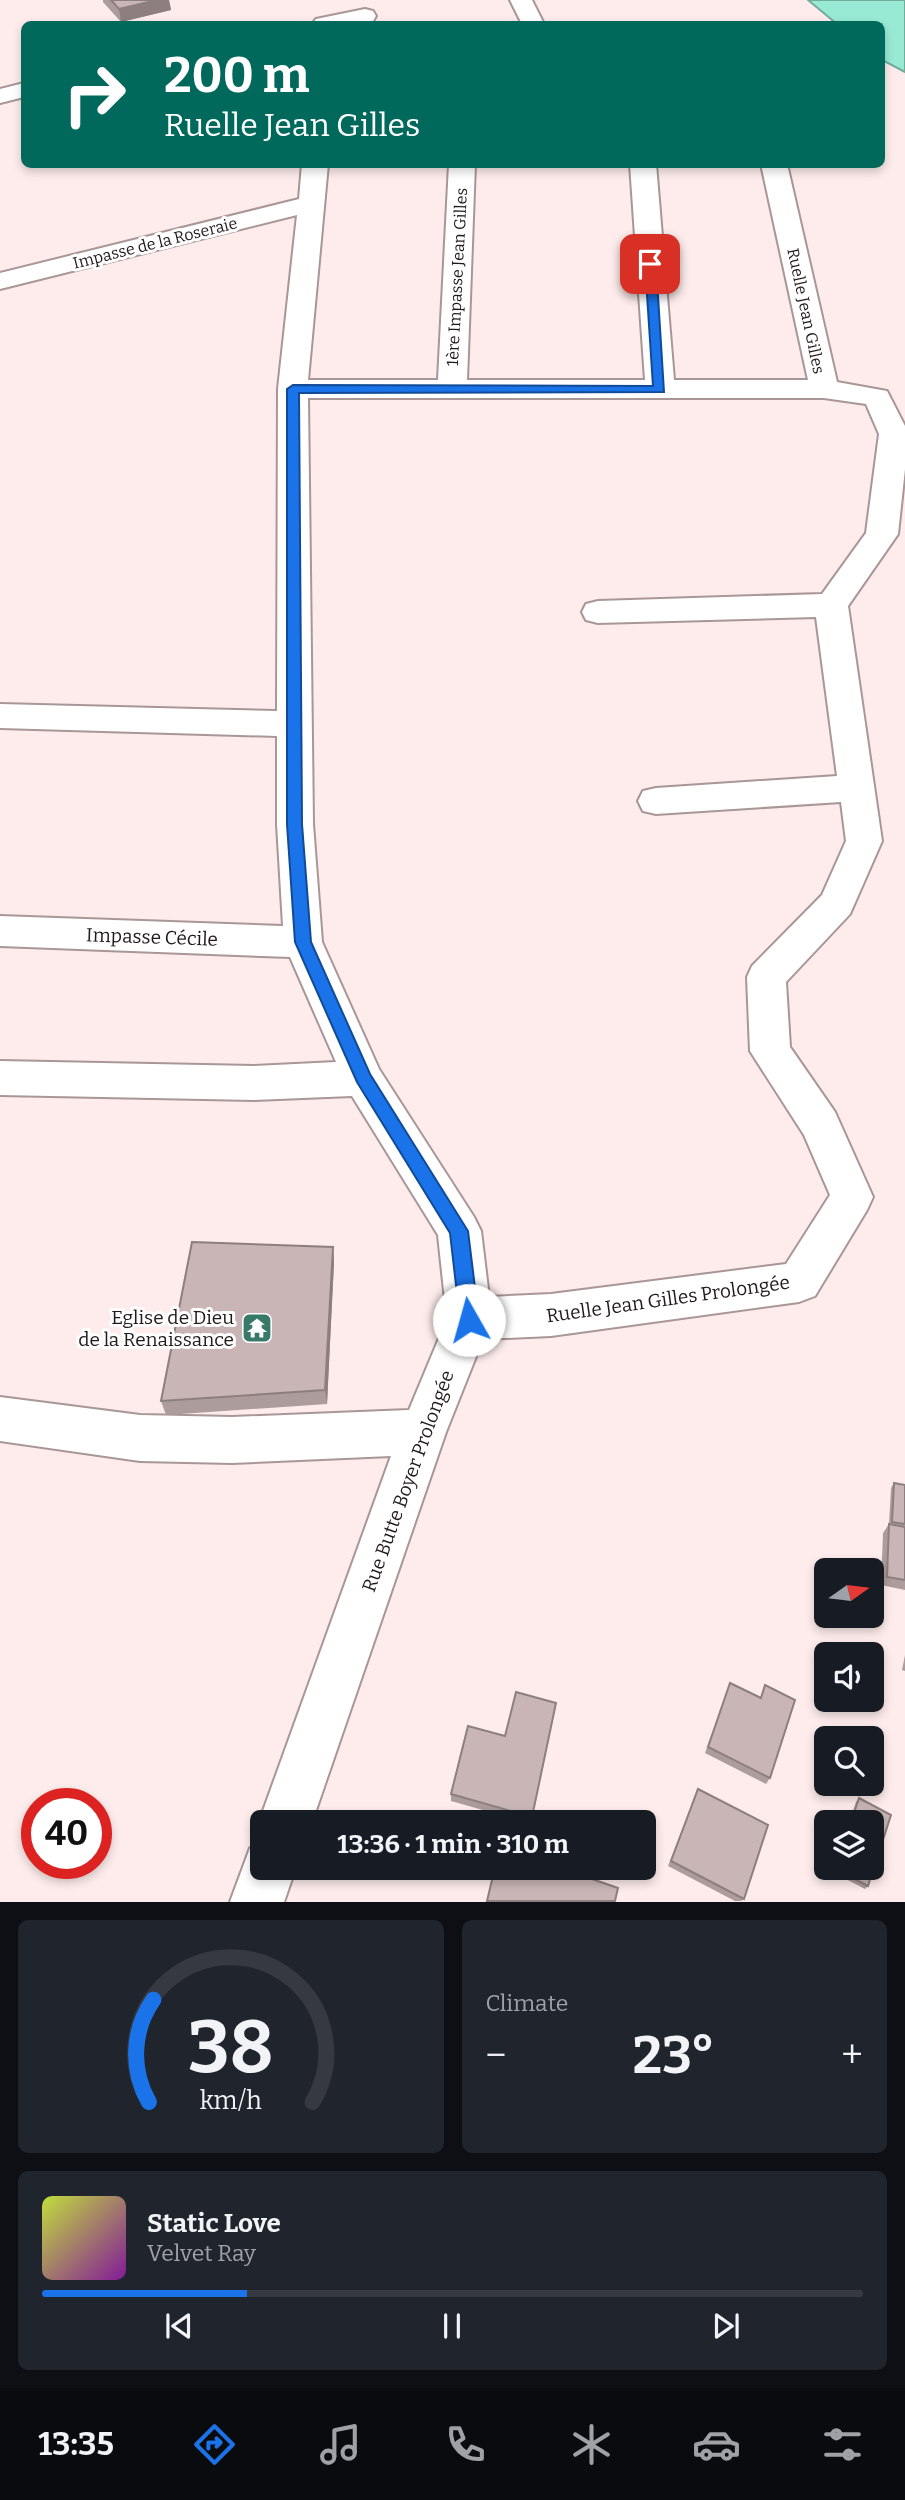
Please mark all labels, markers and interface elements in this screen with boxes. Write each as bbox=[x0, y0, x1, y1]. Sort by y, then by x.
text: 200 m bbox=[164, 46, 309, 105]
icon: right bbox=[49, 49, 140, 140]
text: Ruelle Jean Gilles bbox=[164, 106, 420, 144]
street label: 1ère Impasse Jean Gilles bbox=[443, 187, 471, 367]
street label: Impasse de la Roseraie bbox=[71, 213, 239, 273]
pin bbox=[620, 234, 680, 294]
icon: arrive bbox=[631, 245, 669, 283]
street label: Ruelle Jean Gilles bbox=[783, 246, 829, 376]
street label: Impasse Cécile bbox=[86, 923, 218, 951]
street label: Ruelle Jean Gilles Prolongée bbox=[545, 1271, 791, 1327]
position arrow bbox=[432, 1283, 506, 1357]
place label: Eglise de Dieu de la Renaissance bbox=[78, 1306, 234, 1351]
temple icon: Eglise de Dieu de la Renaissance bbox=[240, 1311, 274, 1345]
street label: Rue Butte Boyer Prolongée bbox=[357, 1367, 459, 1595]
north arrow bbox=[814, 1558, 884, 1628]
map controls bbox=[814, 1558, 884, 1880]
button: sound bbox=[814, 1642, 884, 1712]
button: search bbox=[814, 1726, 884, 1796]
speed limit sign: 40 bbox=[21, 1788, 112, 1879]
button: layers bbox=[814, 1810, 884, 1880]
text: 13:36 · 1 min · 310 m bbox=[337, 1829, 569, 1860]
text: Climate bbox=[486, 1989, 568, 2017]
text: 38 bbox=[188, 2005, 274, 2092]
text: 23° bbox=[633, 2024, 715, 2087]
text: − bbox=[486, 2032, 506, 2078]
text: + bbox=[841, 2032, 863, 2078]
text: km/h bbox=[200, 2086, 262, 2116]
text: Static Love bbox=[147, 2208, 281, 2239]
text: Velvet Ray bbox=[147, 2239, 256, 2267]
icon: previous bbox=[160, 2307, 198, 2345]
icon: pause bbox=[433, 2307, 471, 2345]
icon: next bbox=[707, 2307, 745, 2345]
icon: directions bbox=[190, 2420, 239, 2469]
icon: music bbox=[316, 2420, 365, 2469]
icon: phone bbox=[441, 2420, 490, 2469]
icon: climate bbox=[567, 2420, 616, 2469]
icon: car bbox=[692, 2420, 741, 2469]
icon: filters bbox=[818, 2420, 867, 2469]
text: 13:35 bbox=[38, 2425, 114, 2463]

